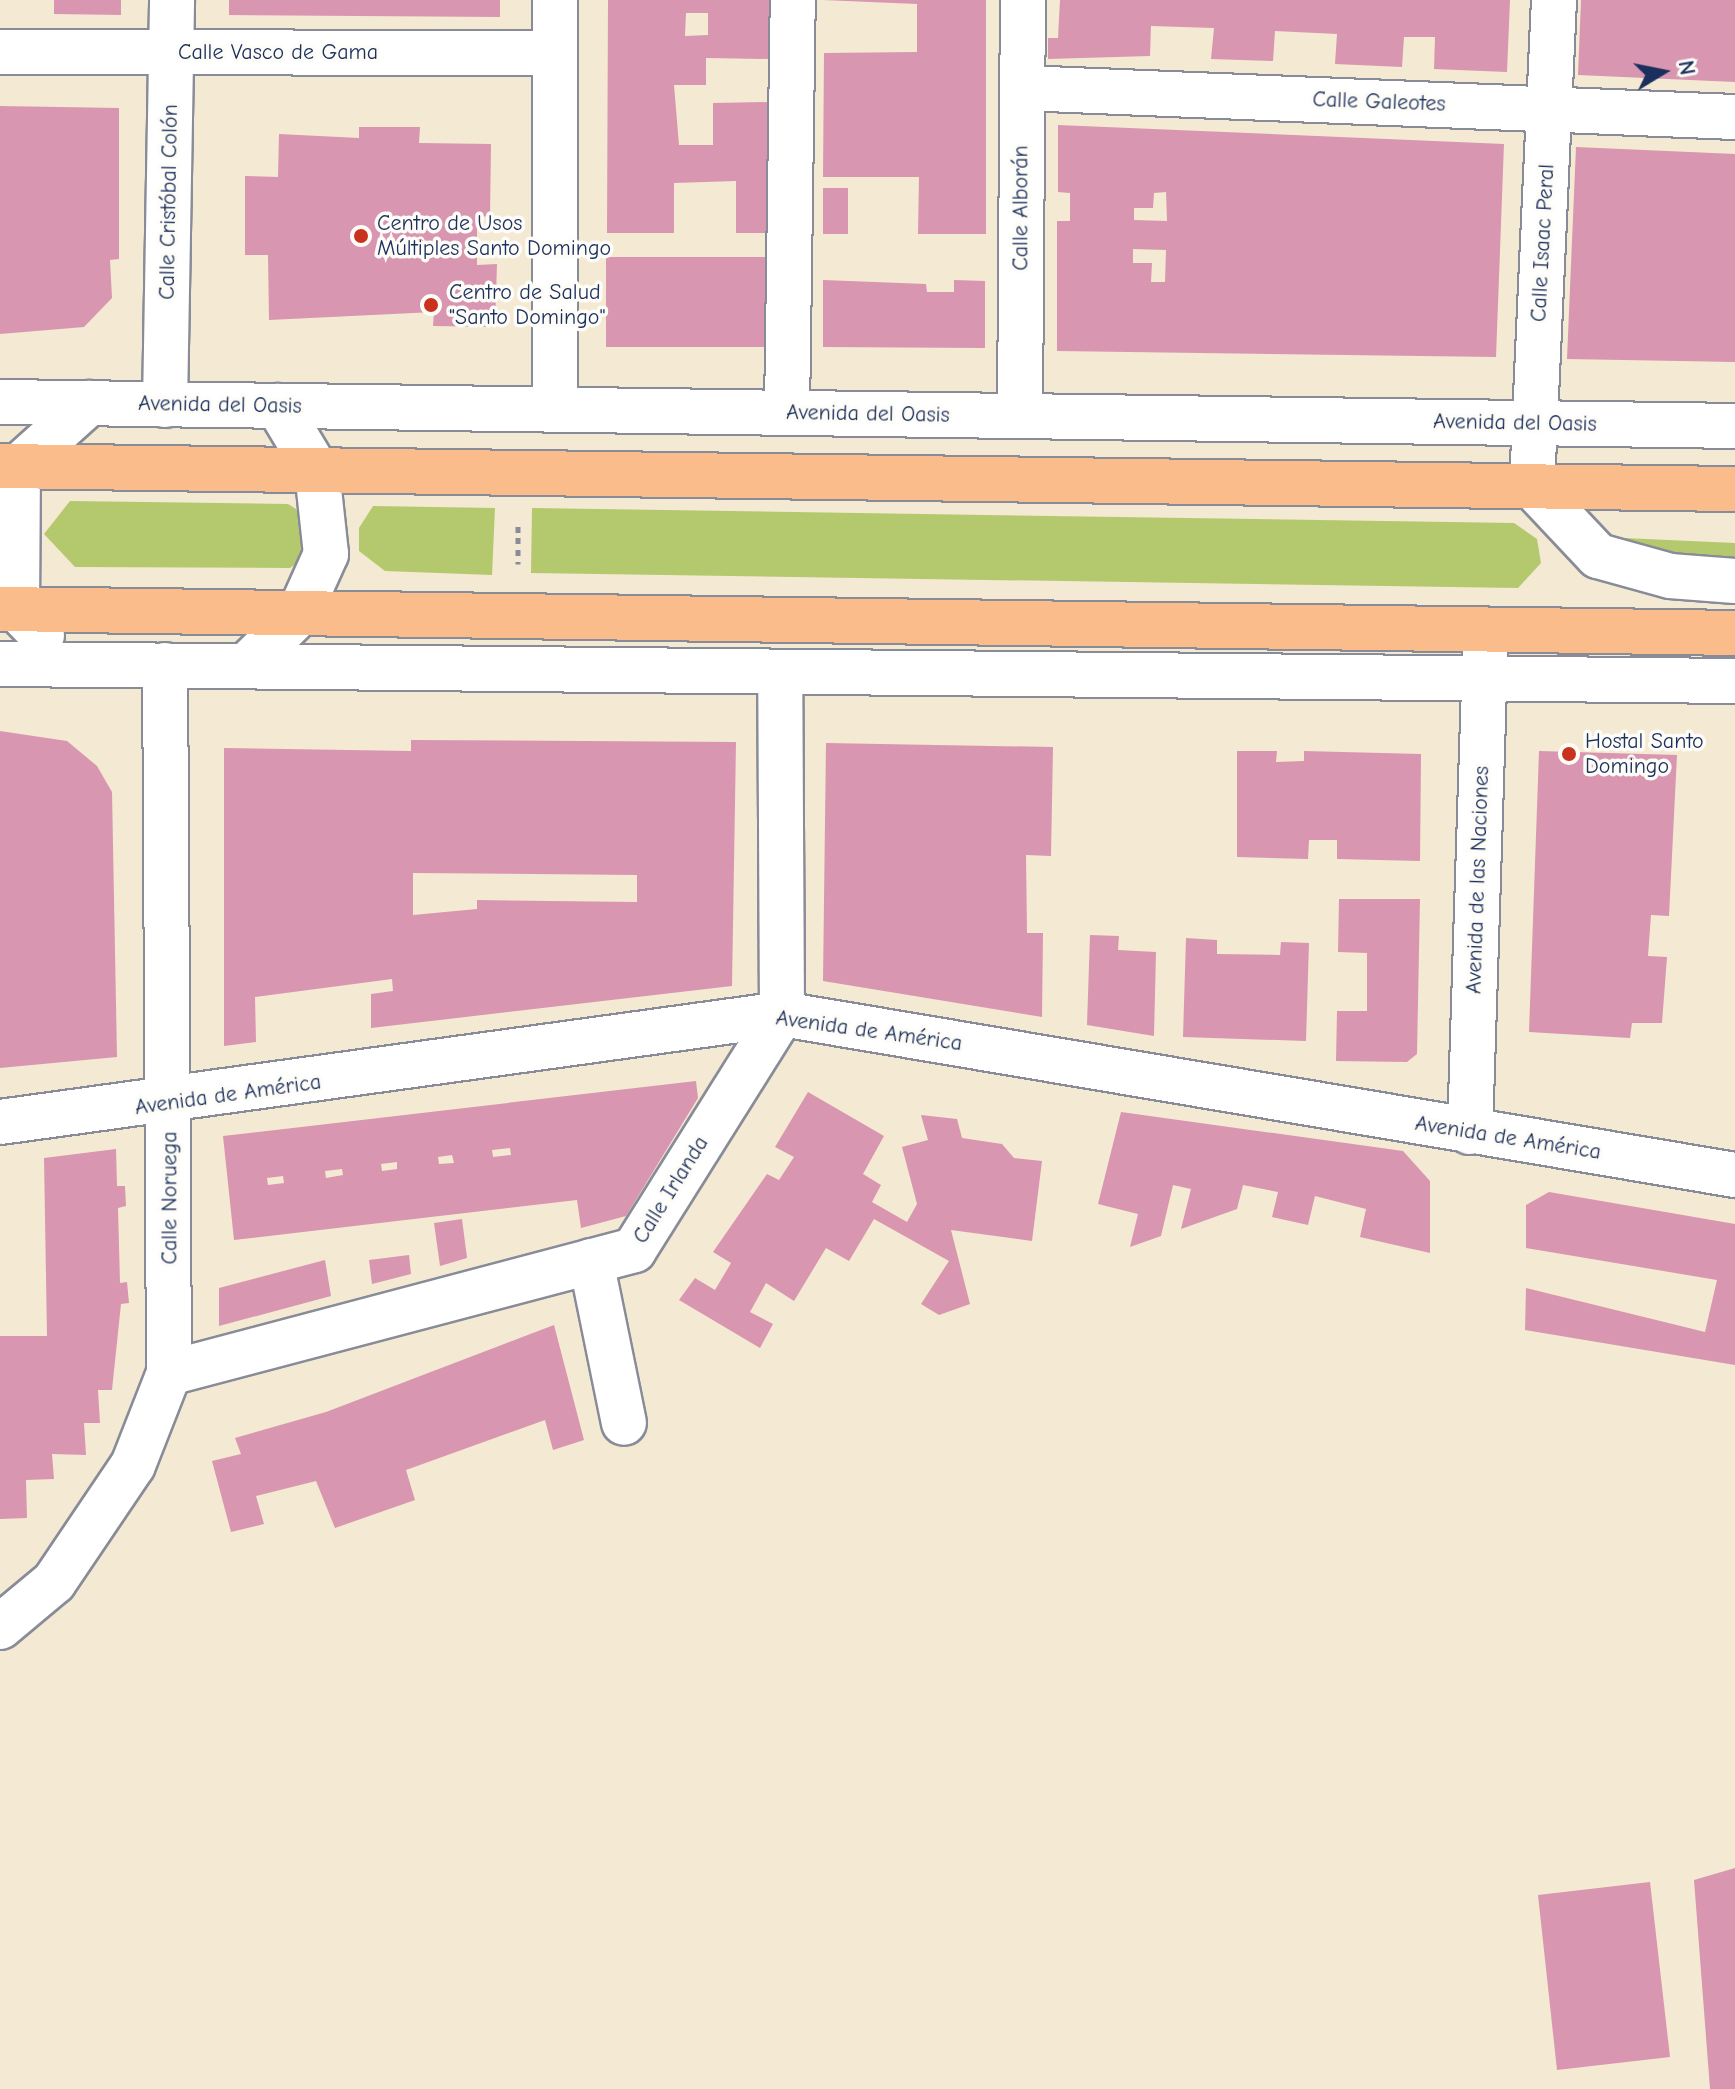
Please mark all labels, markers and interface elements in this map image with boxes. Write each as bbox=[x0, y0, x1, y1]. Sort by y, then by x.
north arrow bbox=[1623, 32, 1703, 112]
street label: Calle Vasco de Gama bbox=[178, 40, 378, 66]
text: N bbox=[1673, 58, 1701, 77]
street label: Calle Galeotes bbox=[1312, 86, 1446, 118]
street label: Calle Cristóbal Colón bbox=[154, 104, 184, 300]
street label: Calle Alborán bbox=[1008, 145, 1034, 271]
street label: Calle Isaac Peral bbox=[1526, 163, 1560, 323]
place label: Centro de Usos Múltiples Santo Domingo bbox=[377, 210, 611, 262]
marker: Centro de Usos Múltiples Santo Domingo bbox=[352, 227, 370, 245]
place label: Centro de Salud "Santo Domingo" bbox=[449, 279, 606, 330]
marker: Centro de Salud "Santo Domingo" bbox=[420, 294, 442, 316]
street label: Avenida del Oasis bbox=[138, 390, 302, 420]
street label: Avenida del Oasis bbox=[786, 399, 950, 429]
street label: Avenida del Oasis bbox=[1433, 408, 1597, 438]
place label: Hostal Santo Domingo bbox=[1585, 728, 1704, 780]
marker: Hostal Santo Domingo bbox=[1560, 745, 1578, 763]
street label: Avenida de las Naciones bbox=[1461, 766, 1495, 994]
street label: Avenida de América bbox=[774, 1005, 964, 1057]
street label: Avenida de América bbox=[133, 1069, 323, 1121]
street label: Avenida de América bbox=[1413, 1110, 1603, 1166]
street label: Calle Irlanda bbox=[628, 1131, 714, 1249]
street label: Calle Noruega bbox=[157, 1132, 183, 1264]

